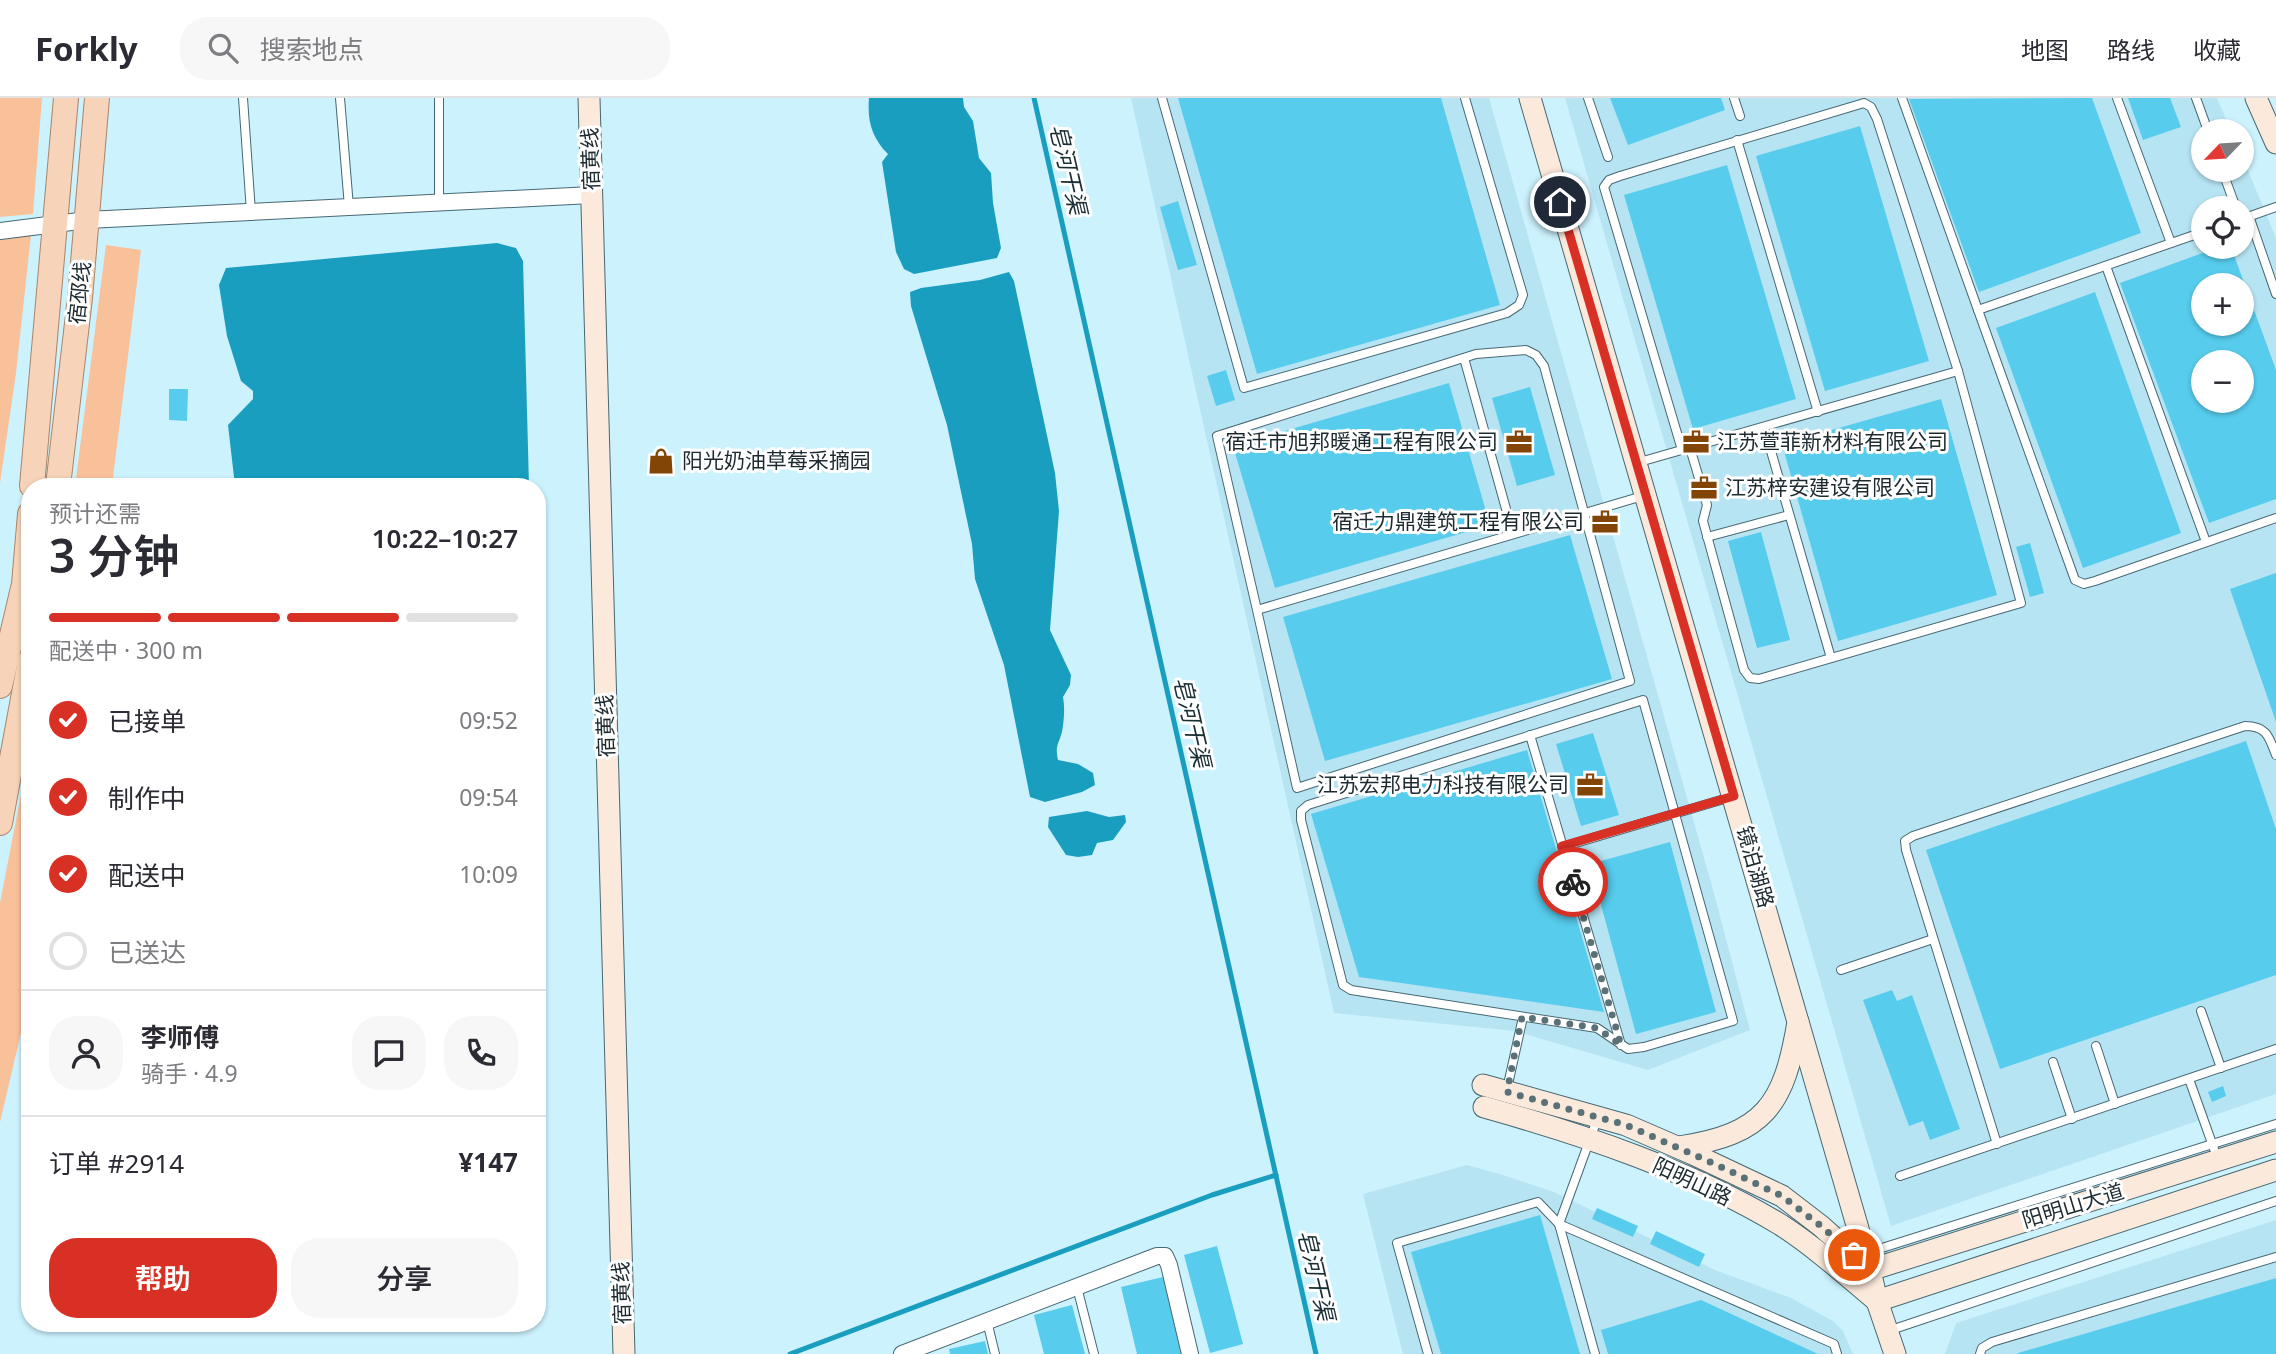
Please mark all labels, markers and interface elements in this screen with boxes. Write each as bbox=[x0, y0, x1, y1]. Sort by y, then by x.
search box bbox=[180, 17, 670, 80]
text: Forkly bbox=[35, 26, 138, 71]
icon: search bbox=[204, 29, 242, 67]
text: 搜索地点 bbox=[260, 31, 364, 67]
text: 地图 bbox=[2021, 33, 2069, 66]
text: 路线 bbox=[2107, 33, 2155, 66]
text: 收藏 bbox=[2193, 33, 2241, 66]
north arrow bbox=[2191, 119, 2254, 182]
map controls bbox=[2191, 119, 2254, 413]
water label: 皂河干渠 bbox=[1043, 120, 1096, 220]
street label: 宿黄线 bbox=[575, 127, 605, 191]
pin bbox=[1530, 172, 1590, 232]
icon: home bbox=[1541, 183, 1579, 221]
button: locate bbox=[2191, 196, 2254, 259]
street label: 宿邳线 bbox=[62, 260, 96, 326]
button: + bbox=[2191, 273, 2254, 336]
button: − bbox=[2191, 350, 2254, 413]
place label: 宿迁市旭邦暖通工程有限公司 bbox=[1225, 427, 1498, 455]
office icon: 宿迁市旭邦暖通工程有限公司 bbox=[1504, 427, 1534, 457]
office icon: 江苏萱菲新材料有限公司 bbox=[1681, 427, 1711, 457]
place label: 江苏萱菲新材料有限公司 bbox=[1717, 427, 1948, 455]
shop icon: 阳光奶油草莓采摘园 bbox=[646, 446, 676, 476]
place label: 阳光奶油草莓采摘园 bbox=[682, 446, 871, 474]
office icon: 江苏梓安建设有限公司 bbox=[1689, 473, 1719, 503]
place label: 江苏梓安建设有限公司 bbox=[1725, 473, 1935, 501]
text: 预计还需 bbox=[49, 497, 141, 529]
place label: 宿迁力鼎建筑工程有限公司 bbox=[1332, 507, 1584, 535]
office icon: 宿迁力鼎建筑工程有限公司 bbox=[1590, 507, 1620, 537]
text: 10:22–10:27 bbox=[372, 520, 518, 556]
text: 3 分钟 bbox=[49, 524, 179, 586]
text: 配送中 · 300 m bbox=[49, 634, 203, 666]
water label: 皂河干渠 bbox=[1167, 673, 1220, 773]
street label: 宿黄线 bbox=[590, 694, 620, 758]
icon: check bbox=[49, 701, 87, 739]
text: 已接单 bbox=[108, 703, 186, 739]
text: 09:52 bbox=[459, 704, 518, 736]
place label: 江苏宏邦电力科技有限公司 bbox=[1317, 770, 1569, 798]
office icon: 江苏宏邦电力科技有限公司 bbox=[1575, 770, 1605, 800]
icon: check bbox=[49, 778, 87, 816]
text: 制作中 bbox=[108, 780, 186, 816]
text: 09:54 bbox=[459, 781, 518, 813]
street label: 镜泊湖路 bbox=[1731, 822, 1781, 911]
courier bbox=[1538, 847, 1608, 917]
icon: check bbox=[49, 855, 87, 893]
text: 配送中 bbox=[108, 857, 186, 893]
text: 10:09 bbox=[459, 858, 518, 890]
icon: bike bbox=[1554, 863, 1592, 901]
text: 已送达 bbox=[108, 934, 186, 970]
button: person bbox=[49, 1016, 123, 1090]
button: chat bbox=[352, 1016, 426, 1090]
button: phone bbox=[444, 1016, 518, 1090]
text: 李师傅 bbox=[141, 1019, 219, 1055]
text: 骑手 · 4.9 bbox=[141, 1057, 238, 1089]
text: ¥147 bbox=[459, 1144, 518, 1180]
text: 订单 #2914 bbox=[49, 1145, 184, 1181]
street label: 阳明山路 bbox=[1648, 1151, 1736, 1212]
street label: 阳明山大道 bbox=[2018, 1176, 2127, 1234]
pin bbox=[1824, 1225, 1884, 1285]
water label: 皂河干渠 bbox=[1291, 1226, 1344, 1326]
icon: bag bbox=[1835, 1236, 1873, 1274]
button: 帮助 bbox=[49, 1238, 277, 1318]
button: 分享 bbox=[291, 1238, 518, 1318]
street label: 宿黄线 bbox=[606, 1261, 636, 1325]

